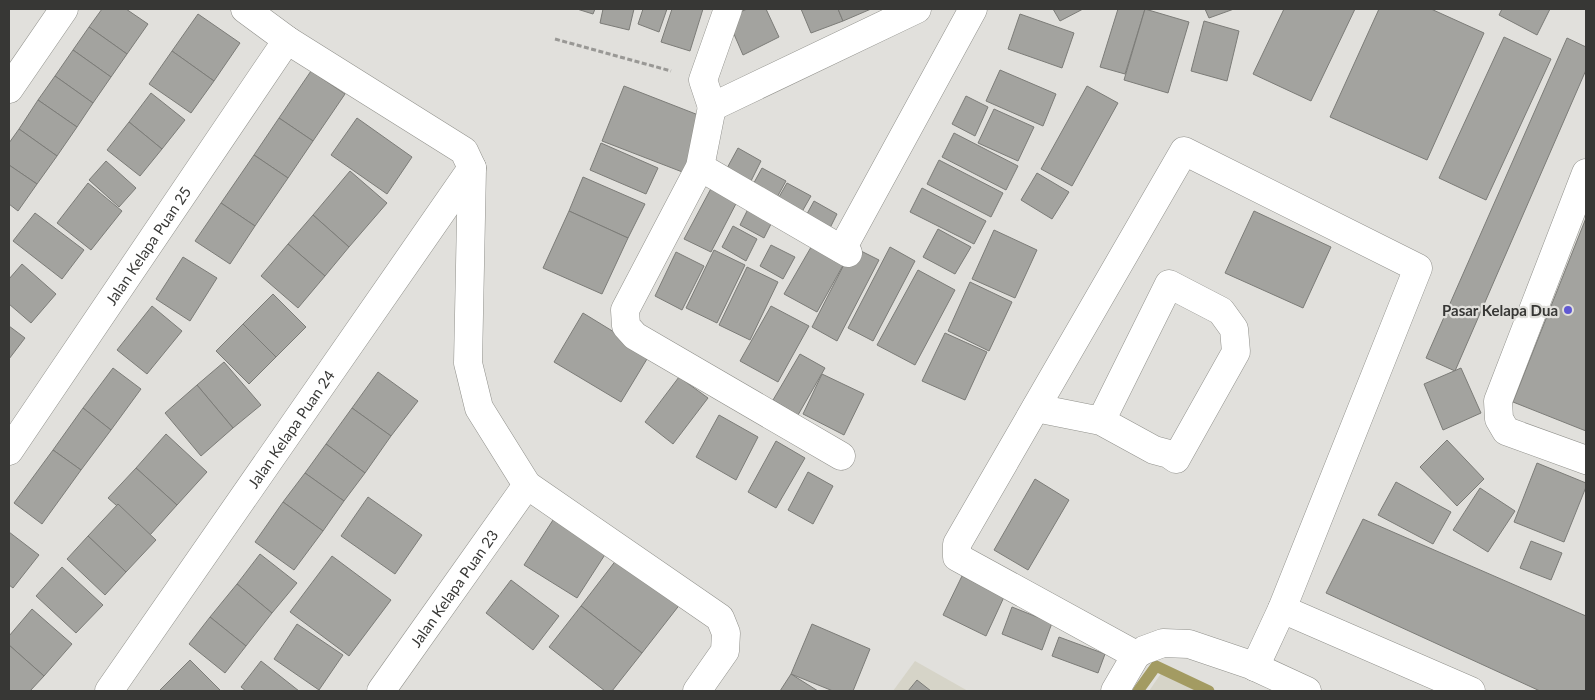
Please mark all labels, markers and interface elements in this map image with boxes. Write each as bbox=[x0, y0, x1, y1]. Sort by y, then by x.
street label: Jalan Kelapa Puan 25 bbox=[101, 183, 194, 308]
place label: Pasar Kelapa Dua bbox=[1442, 301, 1558, 319]
marker: Pasar Kelapa Dua bbox=[1562, 304, 1574, 316]
street label: Jalan Kelapa Puan 24 bbox=[244, 366, 338, 491]
street label: Jalan Kelapa Puan 23 bbox=[406, 526, 501, 650]

